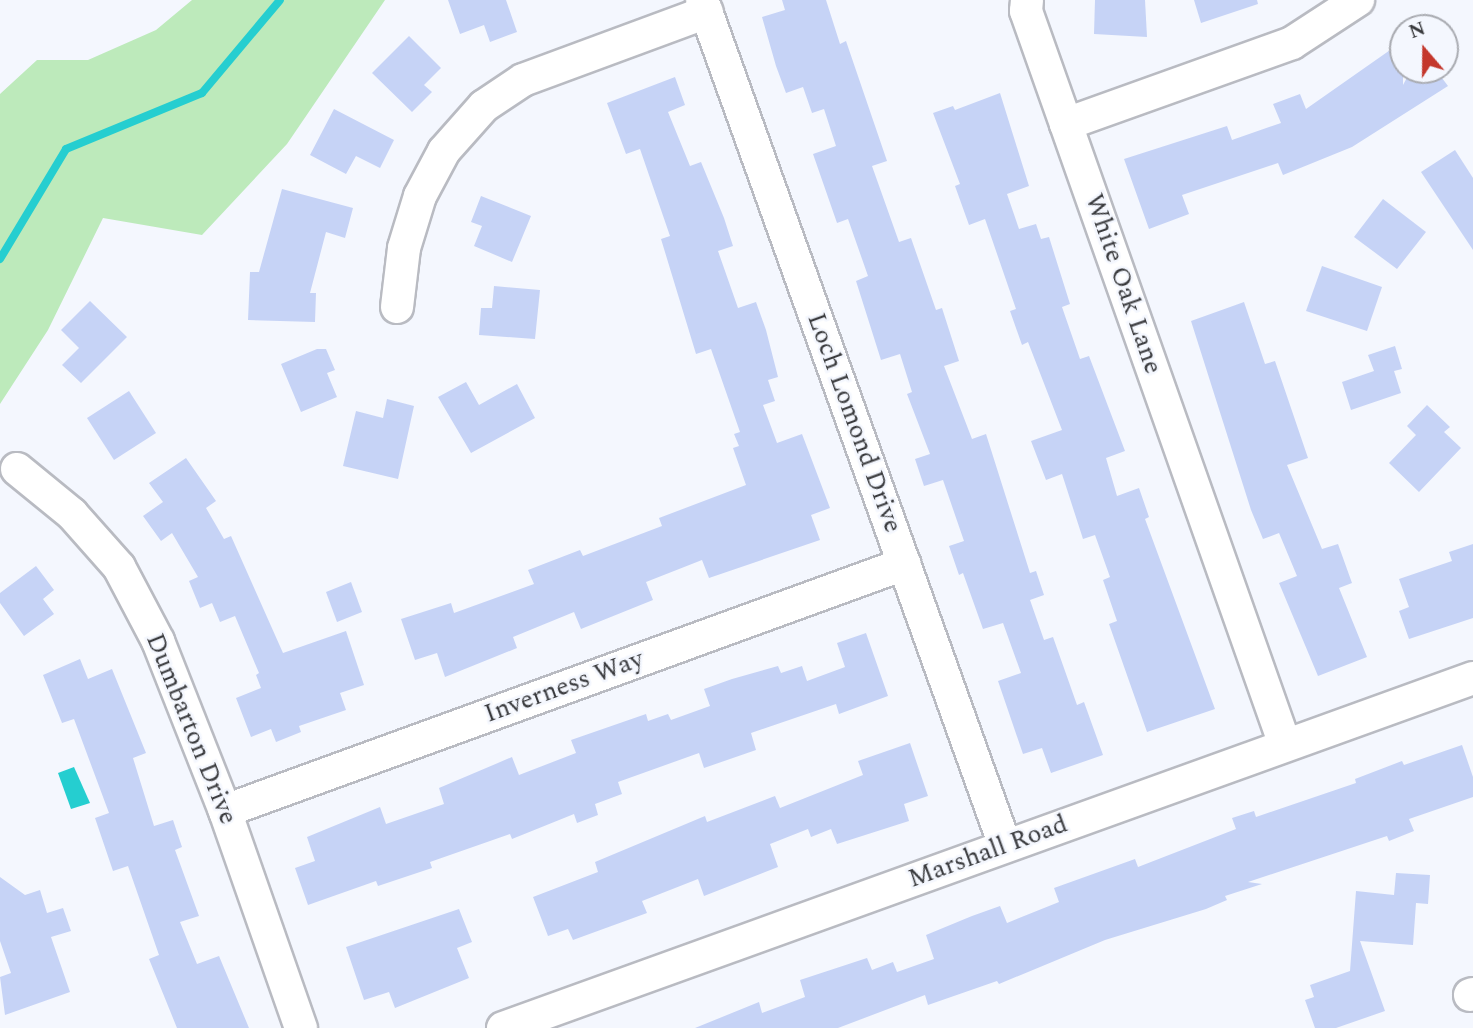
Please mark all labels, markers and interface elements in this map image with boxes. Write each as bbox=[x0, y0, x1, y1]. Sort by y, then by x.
north arrow bbox=[1389, 14, 1459, 84]
text: N bbox=[1405, 14, 1430, 47]
street label: White Oak Lane bbox=[1078, 190, 1168, 378]
street label: Loch Lomond Drive bbox=[800, 309, 908, 537]
street label: Dumbarton Drive bbox=[138, 629, 244, 829]
street label: Inverness Way bbox=[480, 644, 648, 730]
street label: Marshall Road bbox=[904, 809, 1072, 895]

